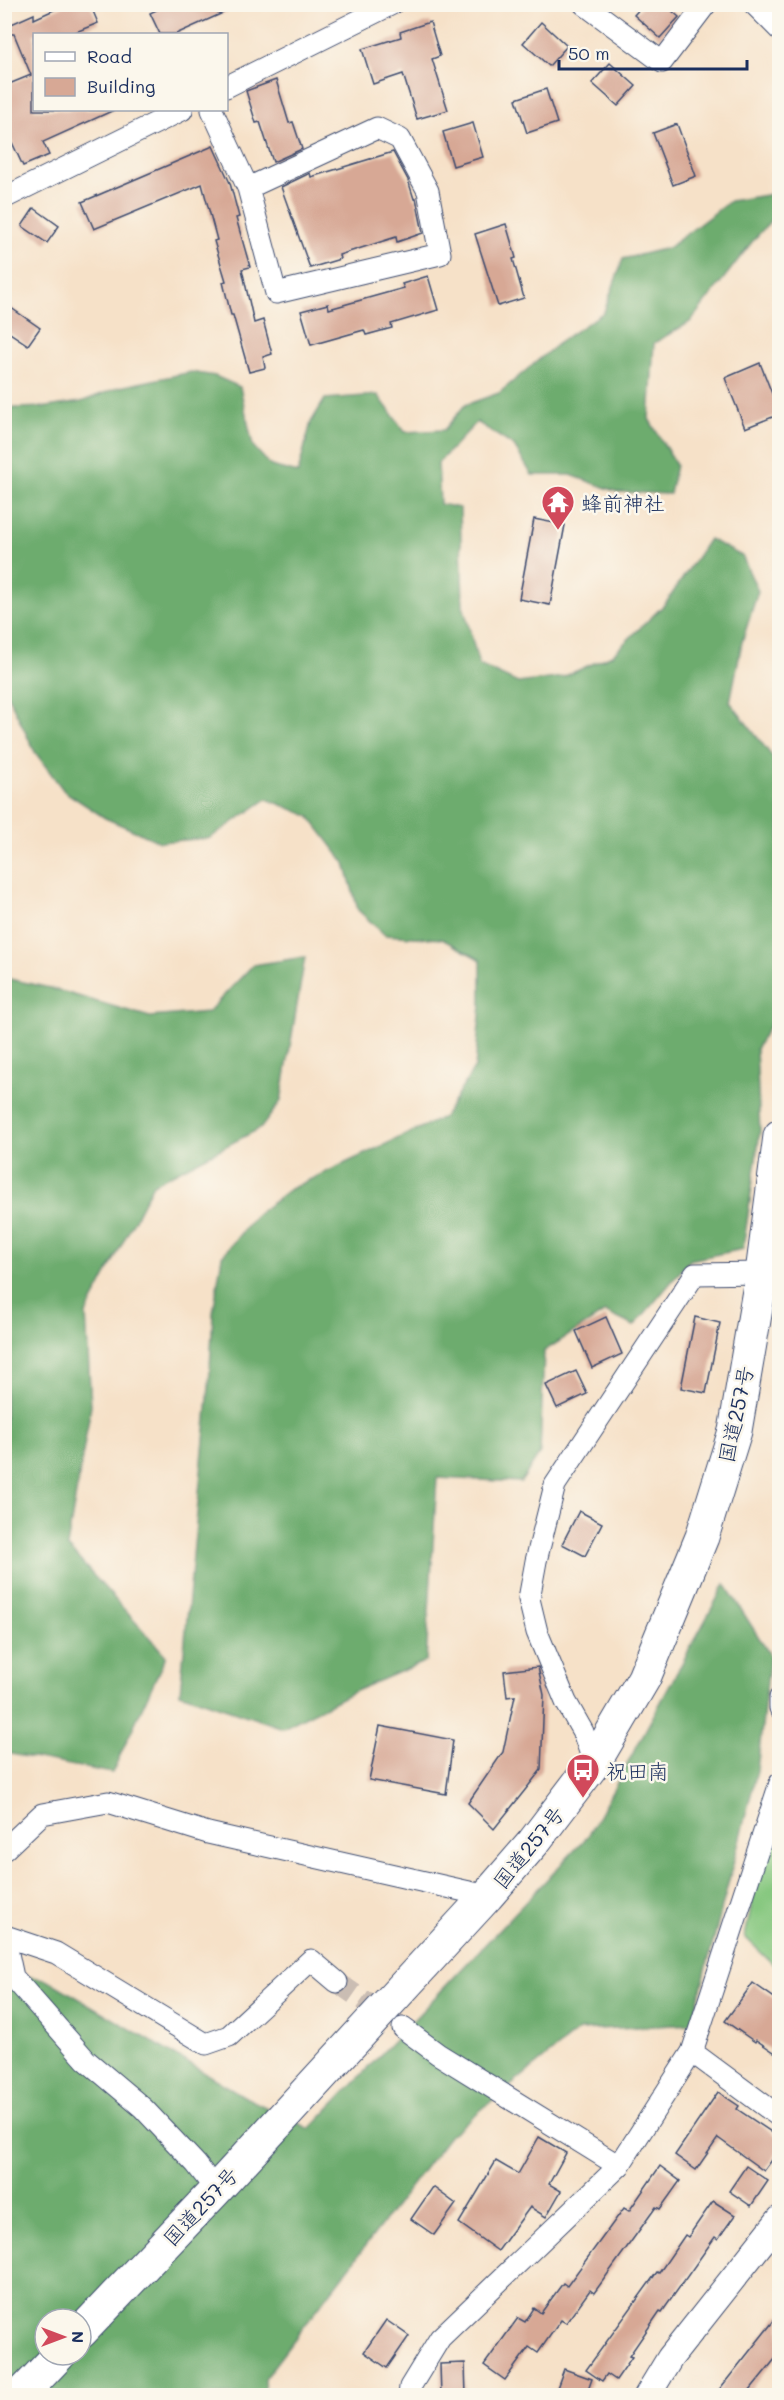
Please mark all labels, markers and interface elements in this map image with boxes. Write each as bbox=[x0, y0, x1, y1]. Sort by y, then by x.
legend bbox=[33, 33, 228, 111]
scale bar bbox=[559, 33, 746, 71]
text: 50 m bbox=[568, 41, 610, 65]
text: Road bbox=[87, 44, 132, 68]
text: Building bbox=[87, 74, 155, 98]
temple icon: 蜂前神社 bbox=[540, 484, 576, 531]
place label: 蜂前神社 bbox=[581, 489, 665, 516]
street label: 国道257号 bbox=[712, 1363, 758, 1465]
bus stop icon: 祝田南 bbox=[565, 1752, 601, 1799]
place label: 祝田南 bbox=[606, 1757, 669, 1784]
street label: 国道257号 bbox=[486, 1800, 570, 1894]
street label: 国道257号 bbox=[156, 2161, 244, 2251]
north arrow bbox=[33, 2307, 93, 2367]
text: N bbox=[68, 2331, 89, 2343]

